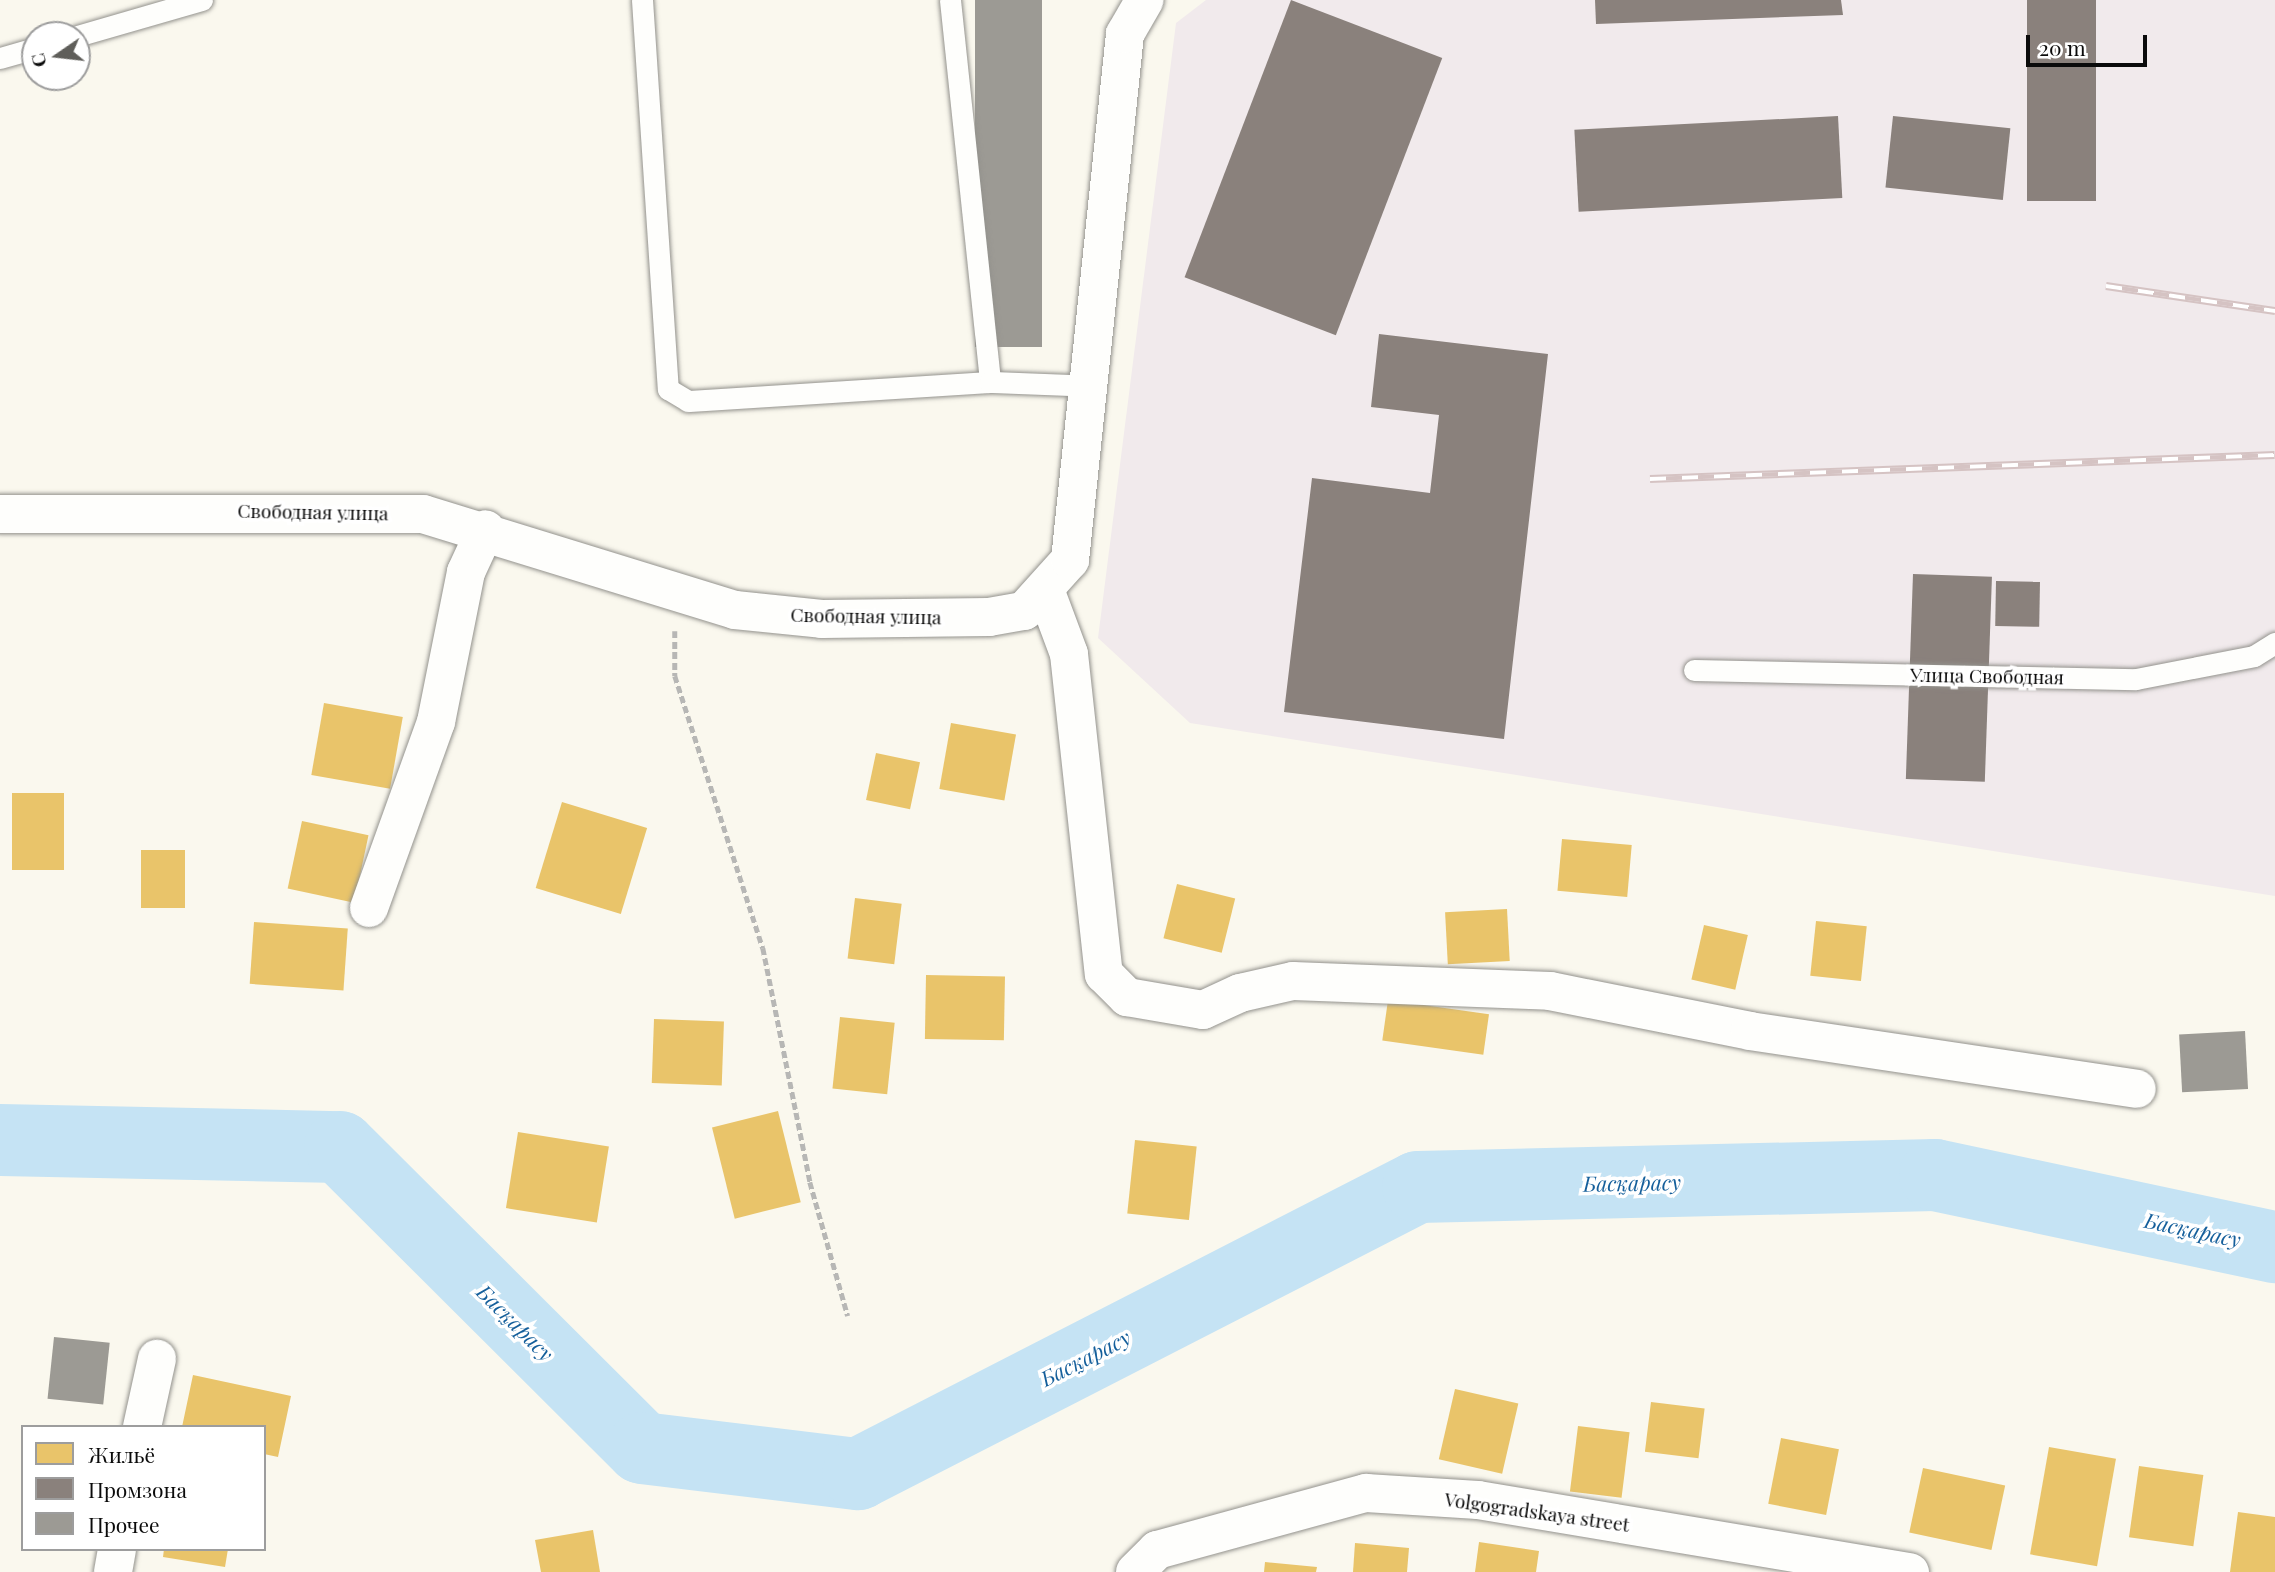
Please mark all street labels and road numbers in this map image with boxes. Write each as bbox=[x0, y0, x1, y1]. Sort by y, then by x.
street label: Свободная улица bbox=[237, 499, 389, 525]
street label: Свободная улица bbox=[790, 603, 942, 629]
street label: Улица Свободная bbox=[1910, 663, 2064, 689]
street label: Volgogradskaya street bbox=[1443, 1488, 1631, 1536]

